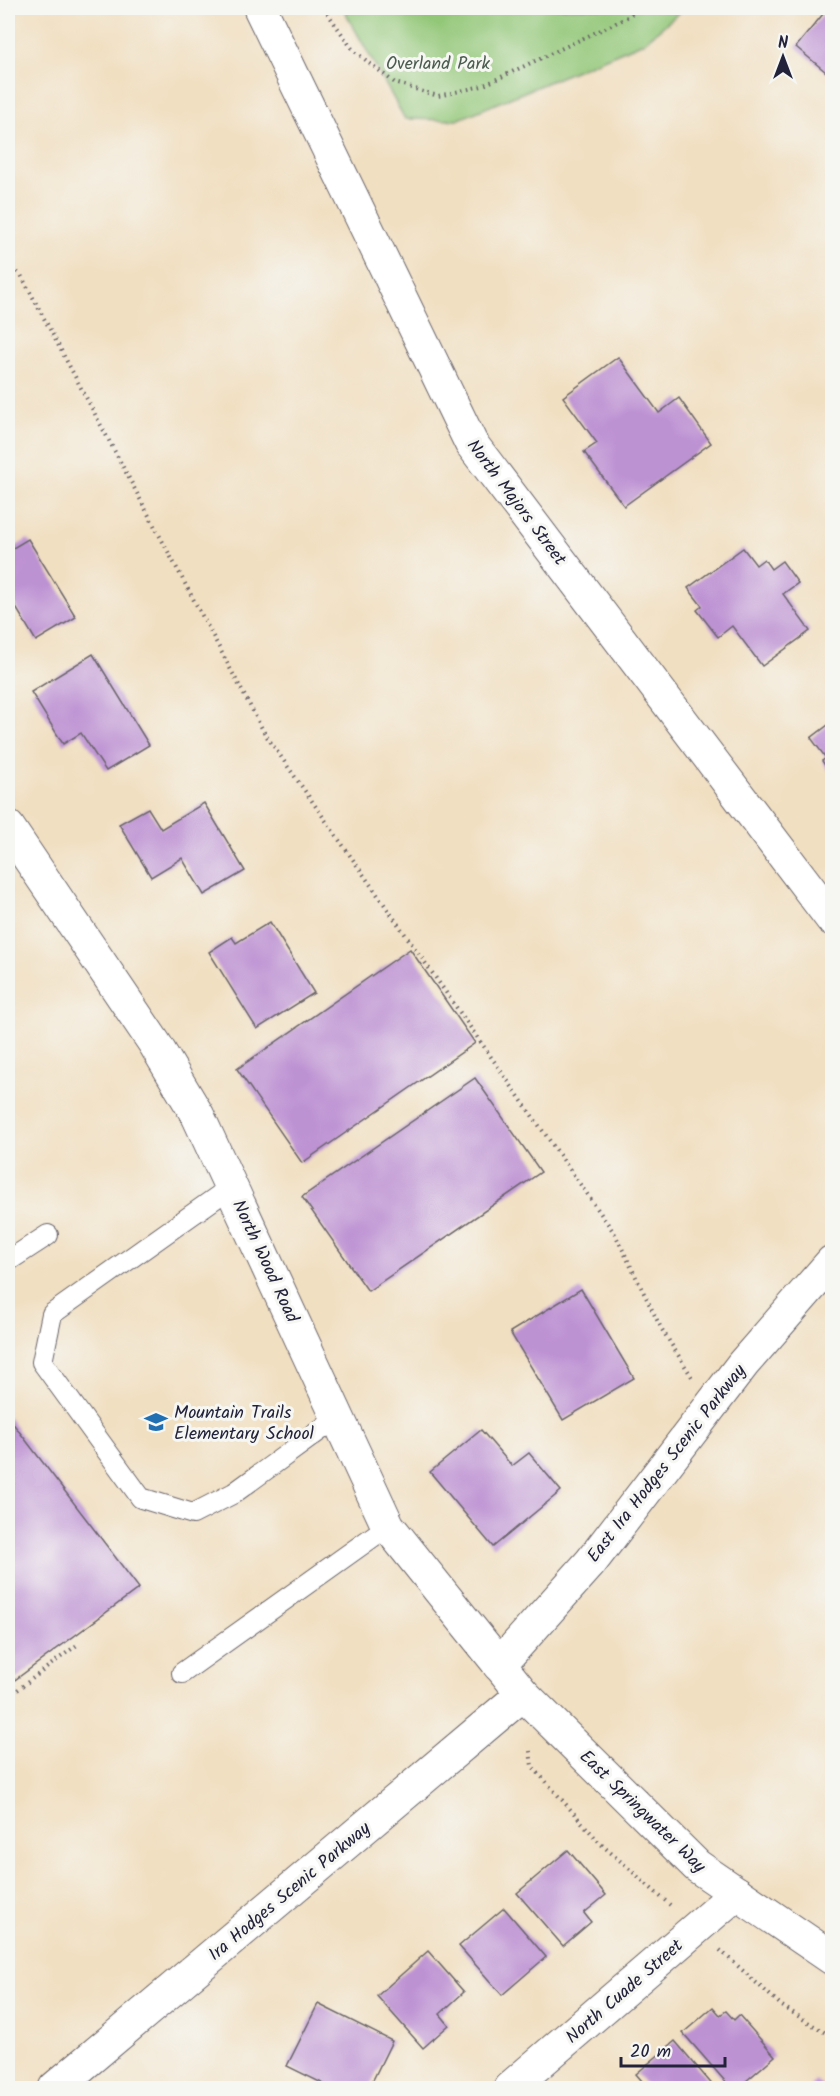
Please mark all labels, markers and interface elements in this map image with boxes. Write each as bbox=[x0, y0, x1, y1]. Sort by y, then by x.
north arrow bbox=[753, 27, 813, 87]
text: N bbox=[778, 31, 788, 56]
park label: Overland Park bbox=[386, 50, 491, 79]
street label: North Majors Street bbox=[458, 433, 574, 573]
street label: North Wood Road bbox=[223, 1195, 306, 1329]
street label: East Ira Hodges Scenic Parkway bbox=[580, 1358, 754, 1569]
place label: Mountain Trails Elementary School bbox=[174, 1399, 315, 1449]
school or university icon: Mountain Trails Elementary School bbox=[143, 1409, 169, 1435]
street label: East Springwater Way bbox=[572, 1744, 713, 1881]
street label: Ira Hodges Scenic Parkway bbox=[202, 1815, 378, 1969]
street label: North Cuade Street bbox=[560, 1932, 691, 2052]
scale bar bbox=[621, 2030, 724, 2068]
text: 20 m bbox=[630, 2038, 671, 2067]

